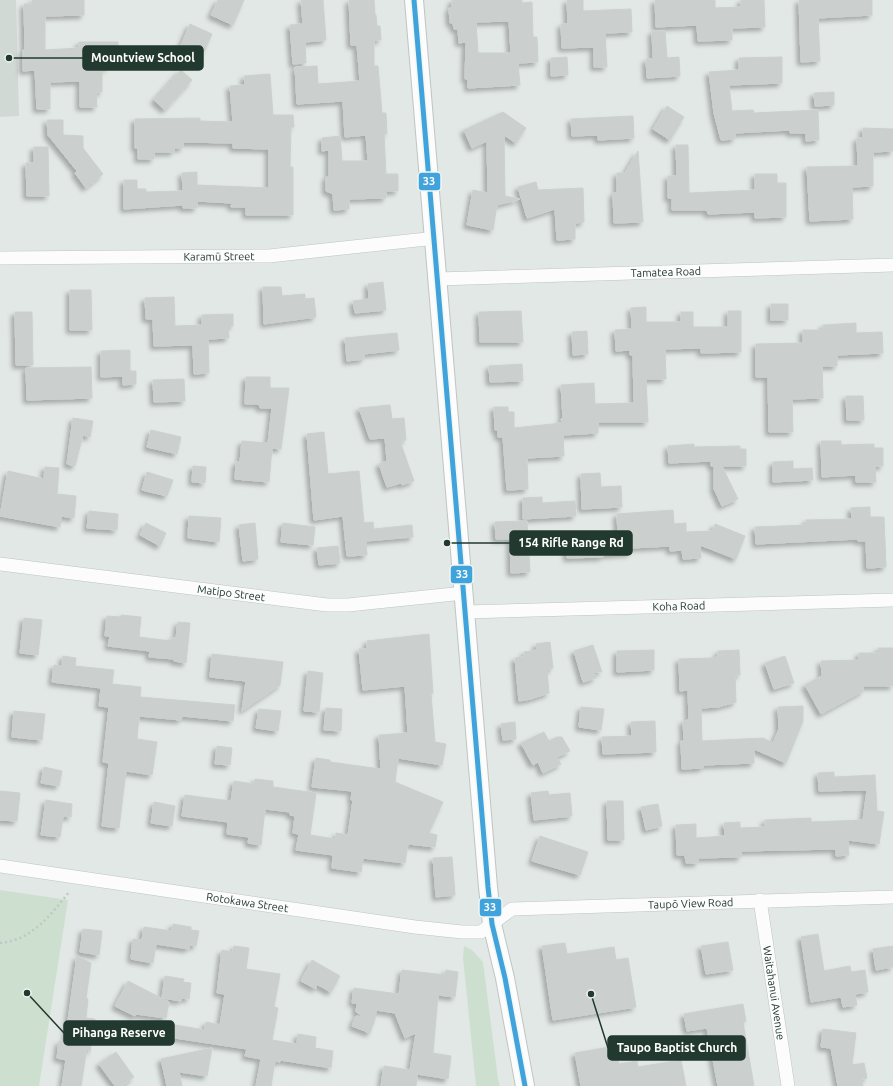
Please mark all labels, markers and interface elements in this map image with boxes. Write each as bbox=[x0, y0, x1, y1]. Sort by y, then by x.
callout: Mountview School bbox=[83, 46, 203, 70]
text: Mountview School bbox=[91, 51, 195, 64]
line badge: 33 bbox=[418, 172, 441, 191]
text: 33 bbox=[423, 175, 435, 187]
street label: Karamū Street bbox=[183, 250, 255, 263]
street label: Tamatea Road bbox=[630, 265, 701, 279]
callout: 154 Rifle Range Rd bbox=[510, 531, 632, 555]
text: 154 Rifle Range Rd bbox=[518, 536, 624, 549]
line badge: 33 bbox=[450, 565, 473, 584]
text: 33 bbox=[456, 568, 468, 580]
street label: Matipo Street bbox=[197, 583, 267, 603]
street label: Koha Road bbox=[652, 599, 705, 613]
street label: Rotokawa Street bbox=[206, 890, 290, 914]
street label: Taupō View Road bbox=[648, 896, 734, 911]
line badge: 33 bbox=[479, 898, 502, 917]
text: 33 bbox=[484, 901, 496, 913]
street label: Waitahanui Avenue bbox=[761, 945, 787, 1041]
callout: Pihanga Reserve bbox=[64, 1021, 174, 1045]
text: Pihanga Reserve bbox=[72, 1026, 166, 1039]
callout: Taupo Baptist Church bbox=[608, 1036, 745, 1060]
text: Taupo Baptist Church bbox=[617, 1041, 737, 1054]

